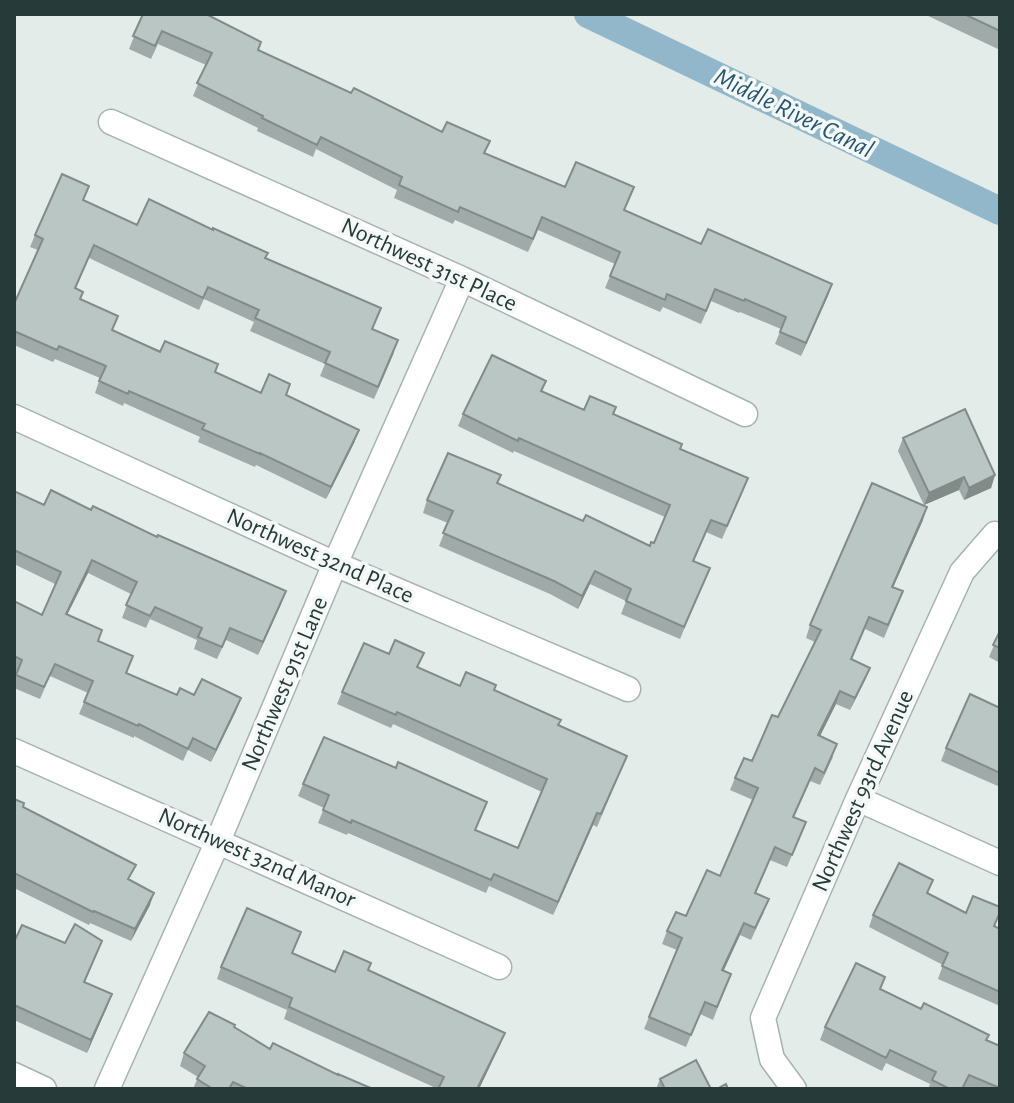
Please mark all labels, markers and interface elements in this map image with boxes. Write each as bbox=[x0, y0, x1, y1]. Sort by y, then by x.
water label: Middle River Canal bbox=[710, 63, 878, 163]
street label: Northwest 31st Place bbox=[338, 214, 520, 316]
street label: Northwest 32nd Place bbox=[223, 504, 417, 608]
street label: Northwest 91st Lane bbox=[237, 593, 333, 775]
street label: Northwest 93rd Avenue bbox=[808, 687, 918, 895]
street label: Northwest 32nd Manor bbox=[155, 804, 359, 912]

